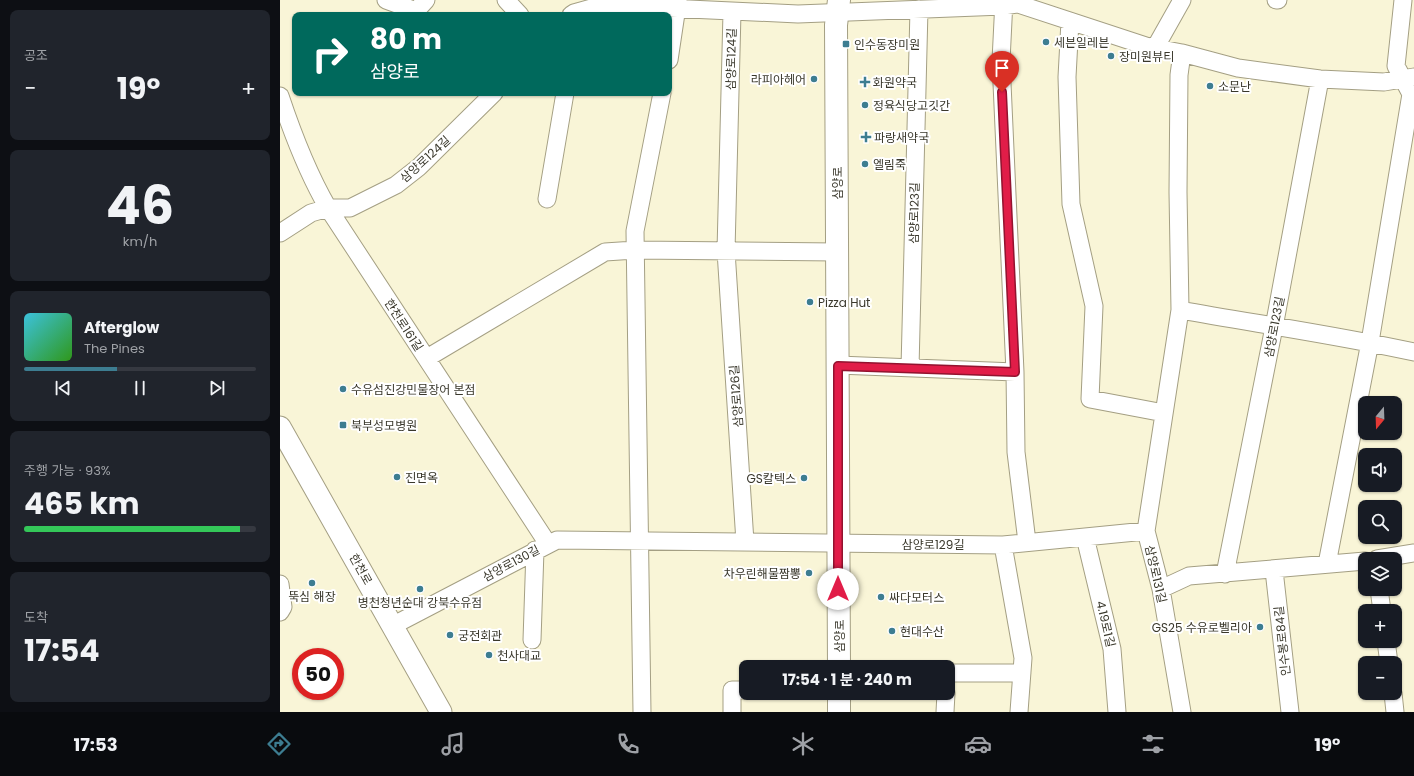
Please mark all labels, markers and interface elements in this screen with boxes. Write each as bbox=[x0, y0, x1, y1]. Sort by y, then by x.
text: 80 m bbox=[370, 20, 442, 59]
icon: right bbox=[304, 28, 356, 80]
street label: 삼양로124길 bbox=[722, 28, 740, 90]
place label: 세븐일레븐 bbox=[1054, 34, 1109, 51]
place label: 인수동장미원 bbox=[854, 36, 920, 53]
marker: 세븐일레븐 bbox=[1041, 37, 1051, 47]
marker: 인수동장미원 bbox=[841, 39, 851, 49]
text: 공조 bbox=[24, 46, 48, 65]
place label: 장미원뷰티 bbox=[1119, 48, 1174, 65]
pin bbox=[985, 51, 1019, 92]
marker: 장미원뷰티 bbox=[1106, 51, 1116, 61]
icon: arrive bbox=[991, 57, 1013, 79]
text: 삼양로 bbox=[370, 59, 420, 84]
text: 19° bbox=[117, 67, 160, 110]
place label: 라피아헤어 bbox=[751, 71, 806, 88]
text: − bbox=[24, 73, 36, 104]
text: + bbox=[241, 73, 256, 104]
marker: 라피아헤어 bbox=[809, 74, 819, 84]
place label: 화원약국 bbox=[873, 74, 917, 91]
marker: 화원약국 bbox=[860, 77, 870, 87]
place label: 소문난 bbox=[1218, 78, 1251, 95]
marker: 소문난 bbox=[1205, 81, 1215, 91]
place label: 정육식당고깃간 bbox=[873, 97, 950, 114]
marker: 정육식당고깃간 bbox=[860, 100, 870, 110]
place label: 파랑새약국 bbox=[874, 129, 929, 146]
street label: 삼양로124길 bbox=[396, 132, 454, 186]
marker: 파랑새약국 bbox=[861, 132, 871, 142]
place label: 엘림죽 bbox=[873, 156, 906, 173]
marker: 엘림죽 bbox=[860, 159, 870, 169]
street label: 삼양로 bbox=[829, 166, 846, 200]
text: 46 bbox=[106, 169, 174, 242]
street label: 삼양로123길 bbox=[905, 182, 923, 244]
text: km/h bbox=[123, 232, 157, 251]
place label: Pizza Hut bbox=[818, 294, 871, 311]
street label: 한천로161길 bbox=[381, 295, 427, 355]
street label: 삼양로123길 bbox=[1260, 295, 1288, 359]
marker: Pizza Hut bbox=[805, 297, 815, 307]
text: Afterglow bbox=[84, 317, 159, 338]
text: The Pines bbox=[84, 339, 145, 358]
street label: 삼양로126길 bbox=[725, 364, 747, 428]
icon: previous bbox=[52, 377, 74, 399]
icon: pause bbox=[129, 377, 151, 399]
icon: next bbox=[206, 377, 228, 399]
place label: 수유섬진강민물장어 본점 bbox=[351, 381, 476, 398]
marker: 수유섬진강민물장어 본점 bbox=[338, 384, 348, 394]
north arrow bbox=[1358, 396, 1402, 440]
map controls bbox=[1358, 396, 1402, 700]
place label: 북부성모병원 bbox=[351, 417, 417, 434]
marker: 북부성모병원 bbox=[338, 420, 348, 430]
button: sound bbox=[1358, 448, 1402, 492]
text: 주행 가능 · 93% bbox=[24, 461, 111, 480]
place label: 진면옥 bbox=[405, 469, 438, 486]
place label: GS칼텍스 bbox=[746, 470, 796, 487]
marker: 진면옥 bbox=[392, 472, 402, 482]
marker: GS칼텍스 bbox=[799, 473, 809, 483]
text: 465 km bbox=[24, 482, 140, 525]
button: search bbox=[1358, 500, 1402, 544]
street label: 삼양로129길 bbox=[902, 536, 964, 553]
street label: 삼양로130길 bbox=[479, 541, 543, 585]
street label: 삼양로131길 bbox=[1141, 543, 1171, 605]
street label: 한천로 bbox=[346, 550, 376, 588]
button: layers bbox=[1358, 552, 1402, 596]
place label: 차우린해물짬뽕 bbox=[724, 565, 801, 582]
marker: 차우린해물짬뽕 bbox=[804, 568, 814, 578]
position arrow bbox=[817, 568, 859, 610]
marker: 뚝심 해장 bbox=[307, 578, 317, 588]
marker: 병천청년순대 강북수유점 bbox=[415, 584, 425, 594]
place label: 뚝심 해장 bbox=[288, 588, 336, 605]
place label: 싸다모터스 bbox=[889, 589, 944, 606]
marker: 싸다모터스 bbox=[876, 592, 886, 602]
place label: 병천청년순대 강북수유점 bbox=[358, 594, 482, 611]
street label: 4.19로1길 bbox=[1092, 599, 1120, 649]
button: + bbox=[1358, 604, 1402, 648]
street label: 인수봉로84길 bbox=[1270, 605, 1294, 677]
text: 도착 bbox=[24, 608, 48, 627]
street label: 삼양로 bbox=[831, 619, 848, 653]
place label: GS25 수유로벨리아 bbox=[1152, 619, 1252, 636]
marker: GS25 수유로벨리아 bbox=[1255, 622, 1265, 632]
place label: 현대수산 bbox=[900, 623, 944, 640]
marker: 현대수산 bbox=[887, 626, 897, 636]
place label: 궁전회관 bbox=[458, 627, 502, 644]
text: 17:54 bbox=[24, 629, 100, 672]
marker: 궁전회관 bbox=[445, 630, 455, 640]
place label: 천사대교 bbox=[497, 647, 541, 664]
speed limit sign: 50 bbox=[292, 648, 344, 700]
marker: 천사대교 bbox=[484, 650, 494, 660]
button: − bbox=[1358, 656, 1402, 700]
text: 17:54 · 1 분 · 240 m bbox=[782, 669, 912, 690]
icon: directions bbox=[265, 730, 293, 758]
icon: music bbox=[439, 730, 467, 758]
icon: phone bbox=[614, 730, 642, 758]
icon: climate bbox=[789, 730, 817, 758]
icon: car bbox=[964, 730, 992, 758]
icon: filters bbox=[1139, 730, 1167, 758]
text: 17:53 bbox=[73, 732, 118, 757]
text: 19° bbox=[1314, 732, 1340, 757]

